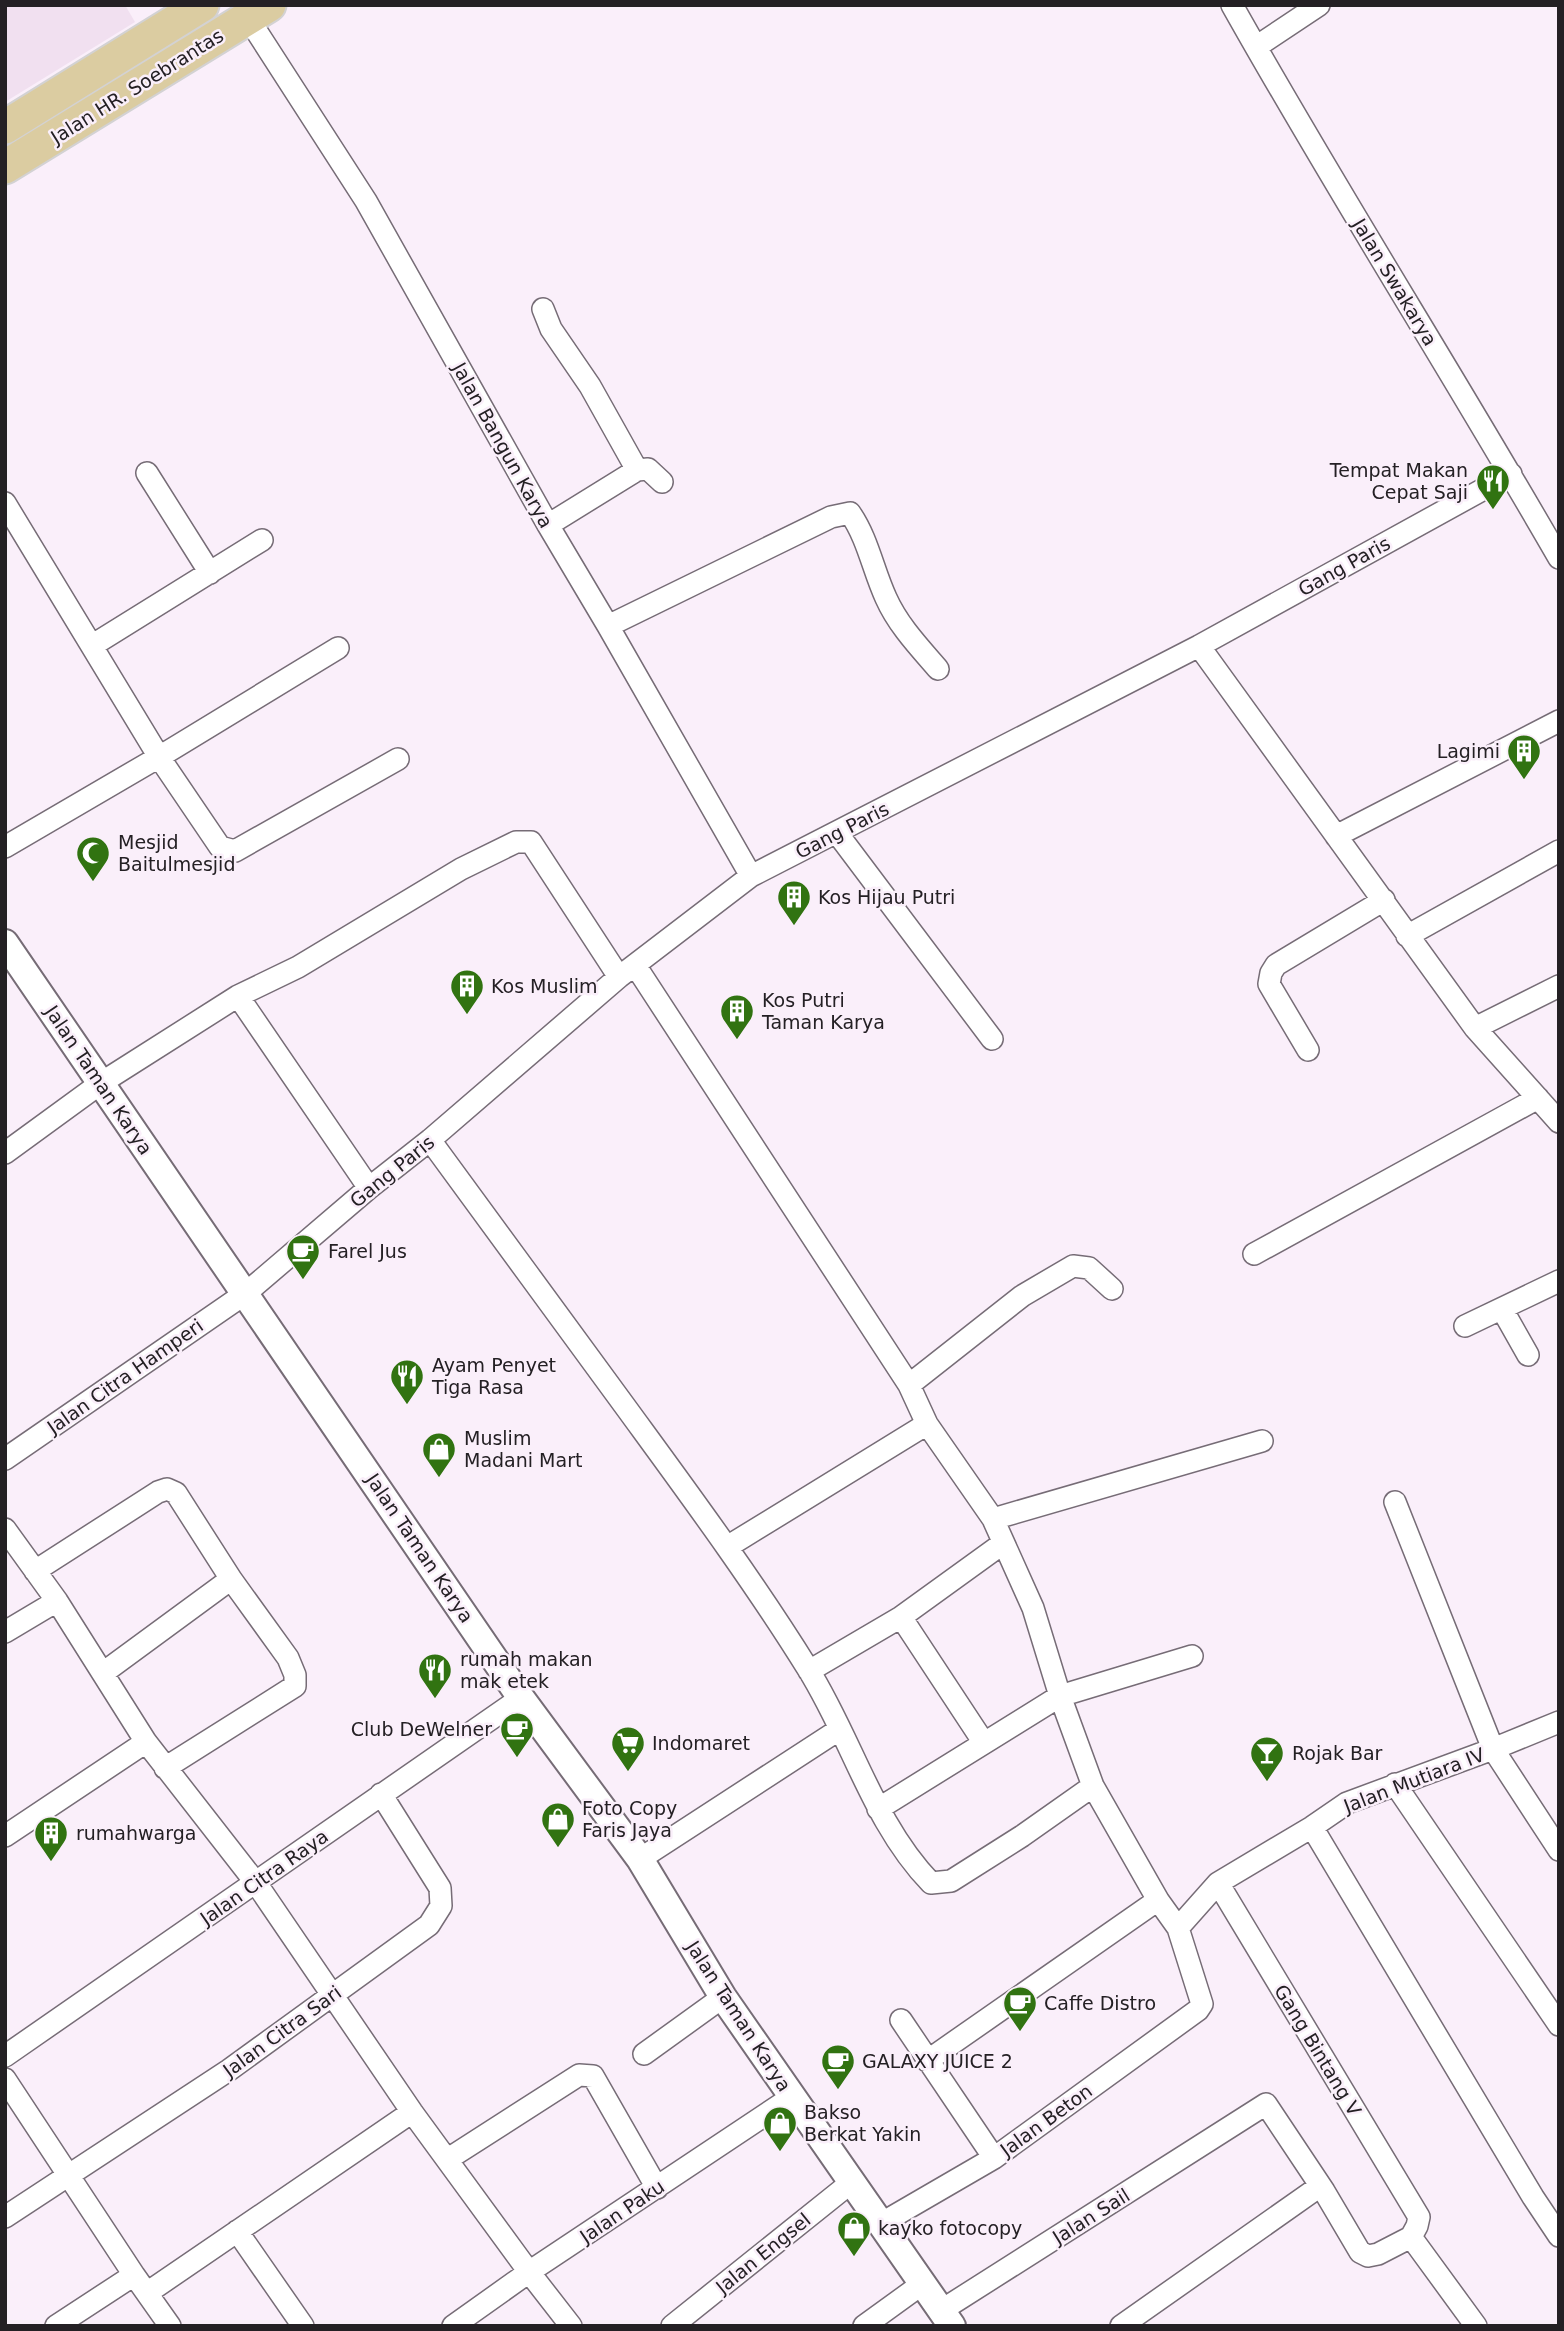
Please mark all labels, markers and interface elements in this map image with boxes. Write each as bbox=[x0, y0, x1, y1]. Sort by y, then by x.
street label: Jalan HR. Soebrantas bbox=[46, 24, 227, 149]
street label: Jalan Swakarya bbox=[1348, 214, 1442, 350]
street label: Jalan Bangun Karya bbox=[448, 358, 558, 532]
place label: Tempat Makan Cepat Saji bbox=[1329, 459, 1468, 503]
restaurant icon: Tempat Makan Cepat Saji bbox=[1474, 462, 1512, 511]
street label: Gang Paris bbox=[1294, 532, 1394, 600]
building icon: Lagimi bbox=[1505, 732, 1543, 781]
place label: Lagimi bbox=[1437, 740, 1500, 762]
street label: Gang Paris bbox=[792, 797, 892, 863]
place label: Mesjid Baitulmesjid bbox=[118, 831, 235, 875]
mosque icon: Mesjid Baitulmesjid bbox=[74, 834, 112, 883]
building icon: Kos Hijau Putri bbox=[775, 878, 813, 927]
place label: Kos Hijau Putri bbox=[818, 886, 955, 908]
building icon: Kos Muslim bbox=[448, 967, 486, 1016]
place label: Kos Muslim bbox=[491, 975, 597, 997]
place label: Kos Putri Taman Karya bbox=[761, 989, 885, 1033]
building icon: Kos Putri Taman Karya bbox=[718, 992, 756, 1041]
street label: Jalan Taman Karya bbox=[40, 1000, 157, 1159]
street label: Gang Paris bbox=[346, 1130, 438, 1212]
cafe icon: Farel Jus bbox=[284, 1232, 322, 1281]
place label: Farel Jus bbox=[328, 1240, 407, 1262]
street label: Jalan Citra Hamperi bbox=[42, 1314, 207, 1439]
place label: Ayam Penyet Tiga Rasa bbox=[431, 1354, 556, 1398]
restaurant icon: Ayam Penyet Tiga Rasa bbox=[388, 1357, 426, 1406]
place label: Muslim Madani Mart bbox=[464, 1427, 582, 1471]
shop icon: Muslim Madani Mart bbox=[420, 1430, 458, 1479]
street label: Jalan Taman Karya bbox=[361, 1468, 478, 1627]
place label: rumah makan mak etek bbox=[460, 1648, 593, 1692]
restaurant icon: rumah makan mak etek bbox=[416, 1651, 454, 1700]
cafe icon: Club DeWelner bbox=[498, 1710, 536, 1759]
place label: Club DeWelner bbox=[351, 1718, 492, 1740]
supermarket icon: Indomaret bbox=[609, 1724, 647, 1773]
place label: Indomaret bbox=[652, 1732, 750, 1754]
bar icon: Rojak Bar bbox=[1248, 1734, 1286, 1783]
place label: Rojak Bar bbox=[1292, 1742, 1383, 1764]
street label: Jalan Mutiara IV bbox=[1339, 1743, 1488, 1817]
place label: Foto Copy Faris Jaya bbox=[582, 1797, 677, 1841]
shop icon: Foto Copy Faris Jaya bbox=[539, 1800, 577, 1849]
building icon: rumahwarga bbox=[32, 1814, 70, 1863]
place label: rumahwarga bbox=[76, 1822, 196, 1844]
street label: Jalan Citra Raya bbox=[195, 1825, 332, 1930]
street label: Jalan Taman Karya bbox=[682, 1936, 796, 2095]
street label: Gang Bintang V bbox=[1270, 1980, 1366, 2120]
street label: Jalan Citra Sari bbox=[218, 1981, 345, 2082]
cafe icon: Caffe Distro bbox=[1001, 1984, 1039, 2033]
place label: Caffe Distro bbox=[1044, 1992, 1156, 2014]
cafe icon: GALAXY JUICE 2 bbox=[819, 2042, 857, 2091]
place label: GALAXY JUICE 2 bbox=[862, 2050, 1013, 2072]
street label: Jalan Beton bbox=[995, 2079, 1096, 2161]
place label: Bakso Berkat Yakin bbox=[804, 2101, 921, 2145]
shop icon: Bakso Berkat Yakin bbox=[761, 2104, 799, 2153]
street label: Jalan Paku bbox=[575, 2175, 668, 2248]
street label: Jalan Sail bbox=[1048, 2184, 1134, 2249]
street label: Jalan Engsel bbox=[711, 2208, 815, 2298]
shop icon: kayko fotocopy bbox=[835, 2209, 873, 2258]
place label: kayko fotocopy bbox=[878, 2217, 1022, 2239]

